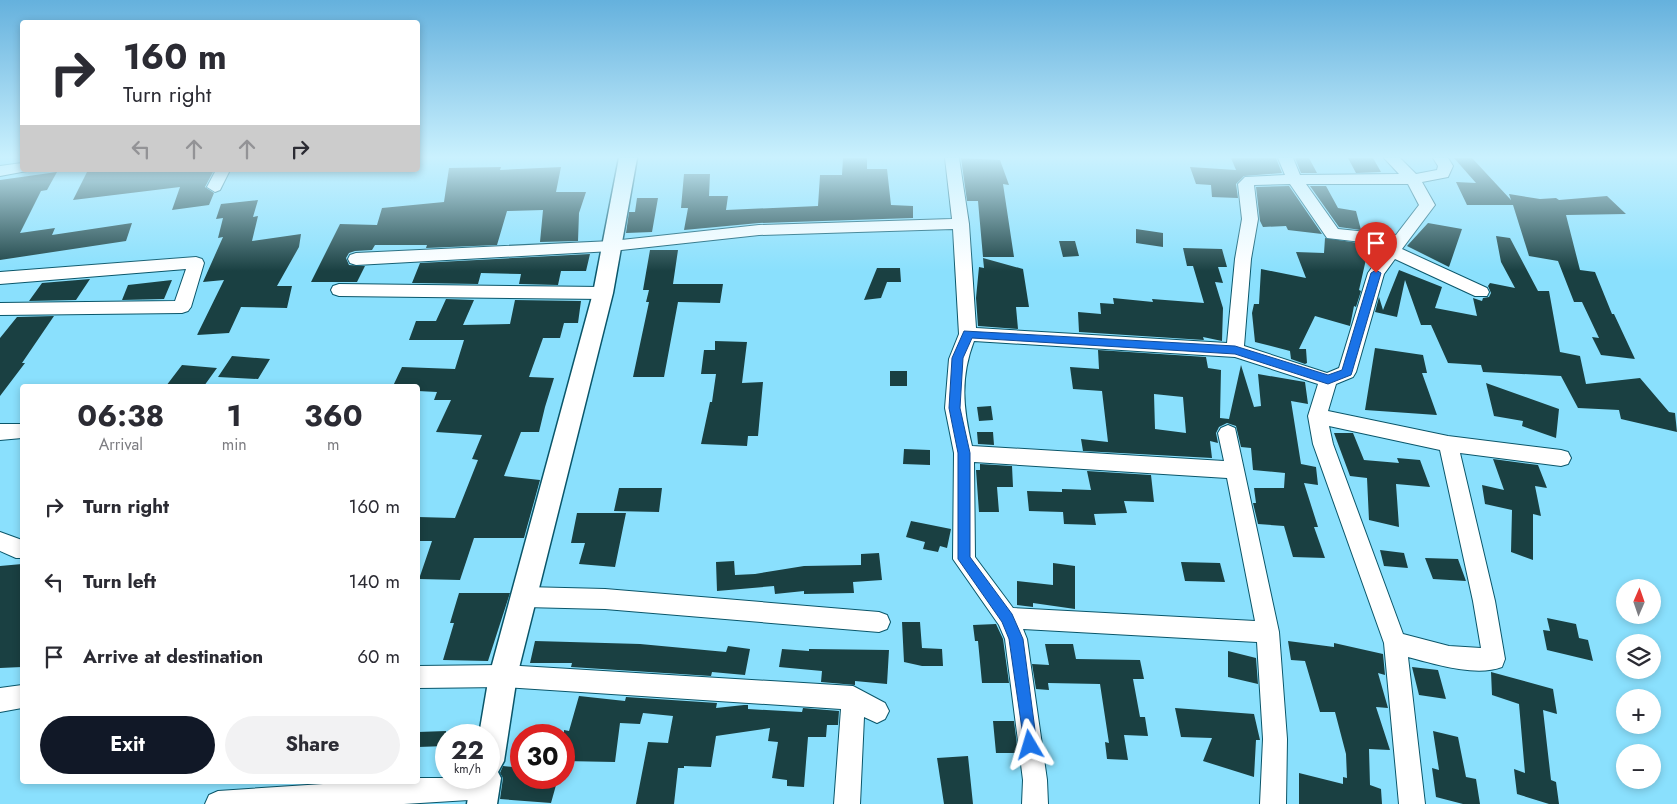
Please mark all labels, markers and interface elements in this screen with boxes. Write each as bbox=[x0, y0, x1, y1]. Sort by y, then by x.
text: 160 m bbox=[123, 32, 227, 82]
icon: right bbox=[40, 40, 105, 105]
text: Turn right bbox=[123, 78, 211, 110]
icon: left bbox=[127, 135, 155, 163]
icon: ahead bbox=[180, 135, 208, 163]
icon: ahead bbox=[233, 135, 261, 163]
icon: right bbox=[286, 135, 314, 163]
pin bbox=[1355, 222, 1397, 273]
icon: arrive bbox=[1362, 229, 1390, 257]
text: 06:38 bbox=[77, 394, 164, 437]
text: 1 bbox=[227, 394, 242, 437]
text: 360 bbox=[304, 394, 363, 437]
text: Arrival bbox=[99, 433, 143, 456]
text: min bbox=[222, 433, 247, 456]
text: m bbox=[327, 433, 340, 456]
icon: right bbox=[40, 493, 68, 521]
text: Turn right bbox=[83, 493, 169, 520]
text: 160 m bbox=[349, 493, 400, 520]
icon: left bbox=[40, 568, 68, 596]
text: Turn left bbox=[83, 568, 156, 595]
text: 140 m bbox=[348, 568, 400, 595]
north arrow bbox=[1616, 579, 1661, 624]
map controls bbox=[1616, 579, 1661, 789]
button: layers bbox=[1616, 634, 1661, 679]
icon: arrive bbox=[40, 643, 68, 671]
text: Arrive at destination bbox=[83, 643, 263, 670]
text: 60 m bbox=[357, 643, 400, 670]
button: + bbox=[1616, 689, 1661, 734]
button: Exit bbox=[40, 716, 215, 774]
button: Share bbox=[225, 716, 400, 774]
position arrow bbox=[1003, 718, 1055, 770]
speed limit sign: 30 bbox=[510, 724, 575, 789]
text: 22 bbox=[451, 732, 484, 768]
button: − bbox=[1616, 744, 1661, 789]
text: km/h bbox=[454, 760, 481, 778]

